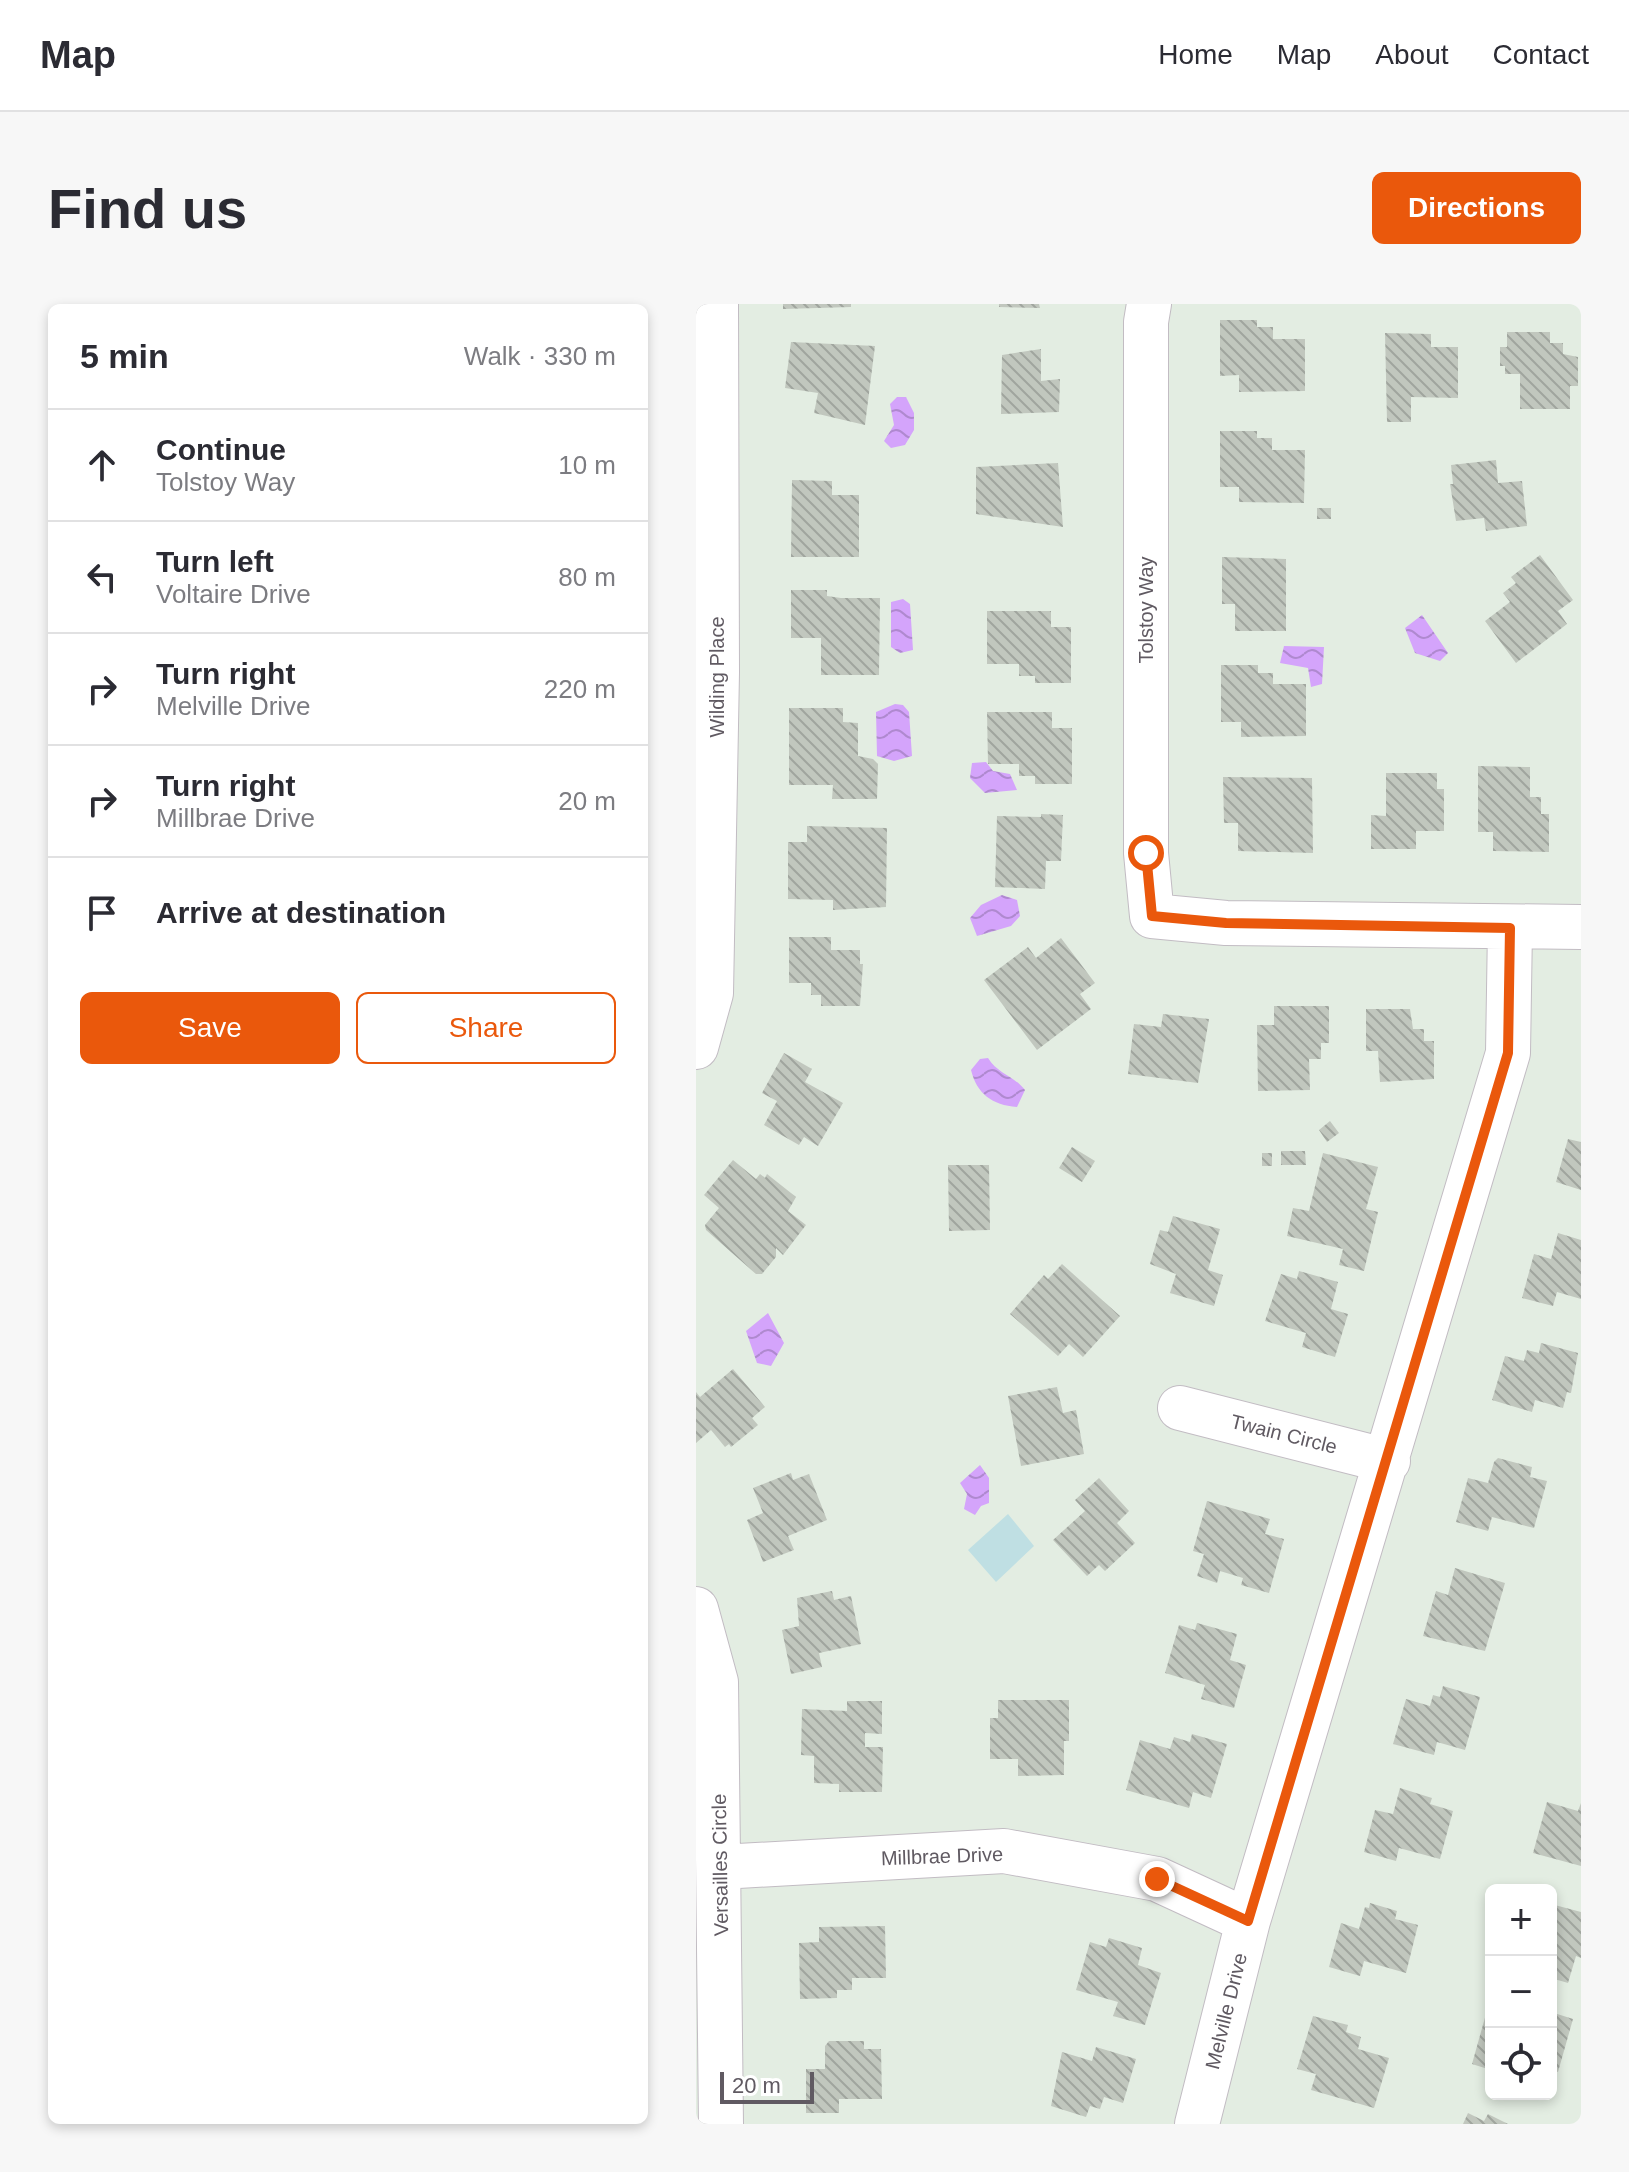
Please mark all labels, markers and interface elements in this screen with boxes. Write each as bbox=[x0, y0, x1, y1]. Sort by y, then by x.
text: Map bbox=[40, 34, 116, 76]
text: Home bbox=[1158, 39, 1233, 70]
text: Map bbox=[1277, 39, 1331, 70]
text: About bbox=[1375, 39, 1449, 70]
text: Contact bbox=[1493, 39, 1589, 70]
button: Directions bbox=[1372, 172, 1581, 244]
text: Find us bbox=[48, 177, 247, 240]
text: 5 min bbox=[80, 337, 169, 375]
text: Walk · 330 m bbox=[464, 341, 616, 371]
text: Continue bbox=[156, 433, 286, 466]
icon: ahead bbox=[80, 443, 124, 487]
text: 10 m bbox=[558, 450, 616, 480]
text: Tolstoy Way bbox=[156, 467, 295, 497]
text: Turn left bbox=[156, 545, 274, 578]
icon: left bbox=[80, 555, 124, 599]
street label: Tolstoy Way bbox=[1135, 556, 1157, 664]
text: 80 m bbox=[558, 562, 616, 592]
text: Voltaire Drive bbox=[156, 579, 311, 609]
street label: Wilding Place bbox=[706, 616, 728, 738]
text: Turn right bbox=[156, 657, 295, 690]
icon: right bbox=[80, 667, 124, 711]
text: 220 m bbox=[544, 674, 616, 704]
text: Melville Drive bbox=[156, 691, 311, 721]
text: Turn right bbox=[156, 769, 295, 802]
icon: right bbox=[80, 779, 124, 823]
text: 20 m bbox=[558, 786, 616, 816]
text: Millbrae Drive bbox=[156, 803, 315, 833]
route start bbox=[1128, 835, 1164, 871]
icon: arrive bbox=[80, 891, 124, 935]
text: Arrive at destination bbox=[156, 896, 446, 929]
button: Save bbox=[80, 992, 340, 1064]
button: Share bbox=[356, 992, 616, 1064]
street label: Twain Circle bbox=[1228, 1410, 1340, 1458]
street label: Versailles Circle bbox=[708, 1794, 732, 1936]
street label: Millbrae Drive bbox=[881, 1843, 1003, 1869]
route end bbox=[1139, 1861, 1175, 1897]
map controls bbox=[1485, 1884, 1557, 2100]
button: + bbox=[1485, 1884, 1557, 1956]
street label: Melville Drive bbox=[1201, 1951, 1251, 2071]
button: − bbox=[1485, 1956, 1557, 2028]
button: locate bbox=[1485, 2028, 1557, 2100]
scale bar bbox=[720, 2068, 814, 2104]
text: 20 m bbox=[732, 2073, 781, 2098]

